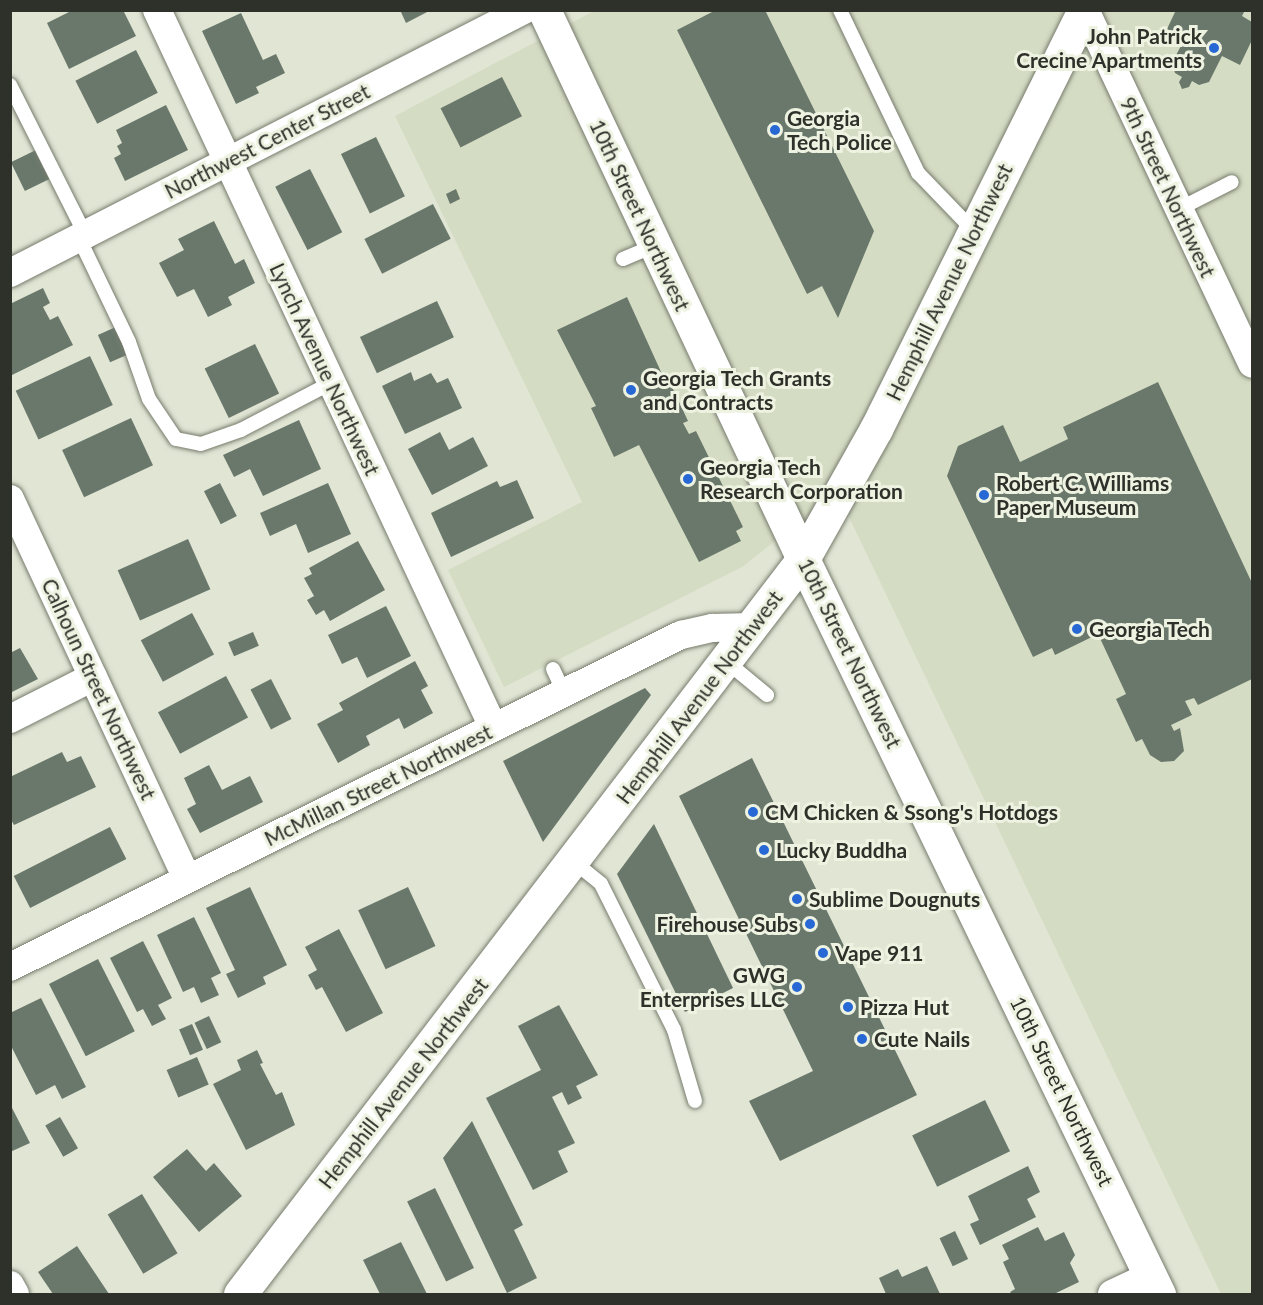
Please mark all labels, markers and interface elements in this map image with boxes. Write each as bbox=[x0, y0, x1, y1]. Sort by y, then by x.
place label: John Patrick Crecine Apartments bbox=[1015, 23, 1202, 73]
marker: John Patrick Crecine Apartments bbox=[1207, 41, 1221, 55]
street label: Northwest Center Street bbox=[160, 78, 374, 204]
street label: 9th Street Northwest bbox=[1115, 93, 1221, 281]
place label: Georgia Tech Police bbox=[787, 105, 892, 155]
street label: 10th Street Northwest bbox=[585, 115, 695, 315]
marker: Georgia Tech Police bbox=[768, 123, 782, 137]
street label: Hemphill Avenue Northwest bbox=[880, 159, 1018, 405]
street label: Lynch Avenue Northwest bbox=[265, 259, 385, 479]
place label: Georgia Tech Grants and Contracts bbox=[643, 365, 832, 415]
marker: Georgia Tech Grants and Contracts bbox=[624, 383, 638, 397]
place label: Georgia Tech Research Corporation bbox=[700, 454, 903, 504]
place label: Robert C. Williams Paper Museum bbox=[996, 470, 1169, 520]
marker: Georgia Tech Research Corporation bbox=[681, 472, 695, 486]
marker: Robert C. Williams Paper Museum bbox=[977, 488, 991, 502]
street label: 10th Street Northwest bbox=[793, 554, 907, 752]
street label: Calhoun Street Northwest bbox=[37, 574, 161, 804]
street label: Hemphill Avenue Northwest bbox=[610, 585, 788, 809]
place label: Georgia Tech bbox=[1089, 616, 1211, 642]
marker: Georgia Tech bbox=[1070, 622, 1084, 636]
street label: McMillan Street Northwest bbox=[260, 719, 496, 851]
place label: CM Chicken & Ssong's Hotdogs bbox=[765, 799, 1058, 825]
marker: CM Chicken & Ssong's Hotdogs bbox=[746, 805, 760, 819]
place label: Lucky Buddha bbox=[776, 837, 908, 863]
marker: Lucky Buddha bbox=[757, 843, 771, 857]
place label: Sublime Dougnuts bbox=[809, 886, 980, 912]
marker: Sublime Dougnuts bbox=[790, 892, 804, 906]
place label: Firehouse Subs bbox=[656, 911, 798, 937]
marker: Firehouse Subs bbox=[803, 917, 817, 931]
place label: Vape 911 bbox=[835, 940, 923, 966]
marker: Vape 911 bbox=[816, 946, 830, 960]
place label: GWG Enterprises LLC bbox=[640, 962, 785, 1012]
street label: Hemphill Avenue Northwest bbox=[313, 972, 493, 1194]
marker: GWG Enterprises LLC bbox=[790, 980, 804, 994]
street label: 10th Street Northwest bbox=[1005, 992, 1119, 1190]
place label: Pizza Hut bbox=[860, 994, 949, 1020]
marker: Pizza Hut bbox=[841, 1000, 855, 1014]
place label: Cute Nails bbox=[874, 1026, 970, 1052]
marker: Cute Nails bbox=[855, 1032, 869, 1046]

